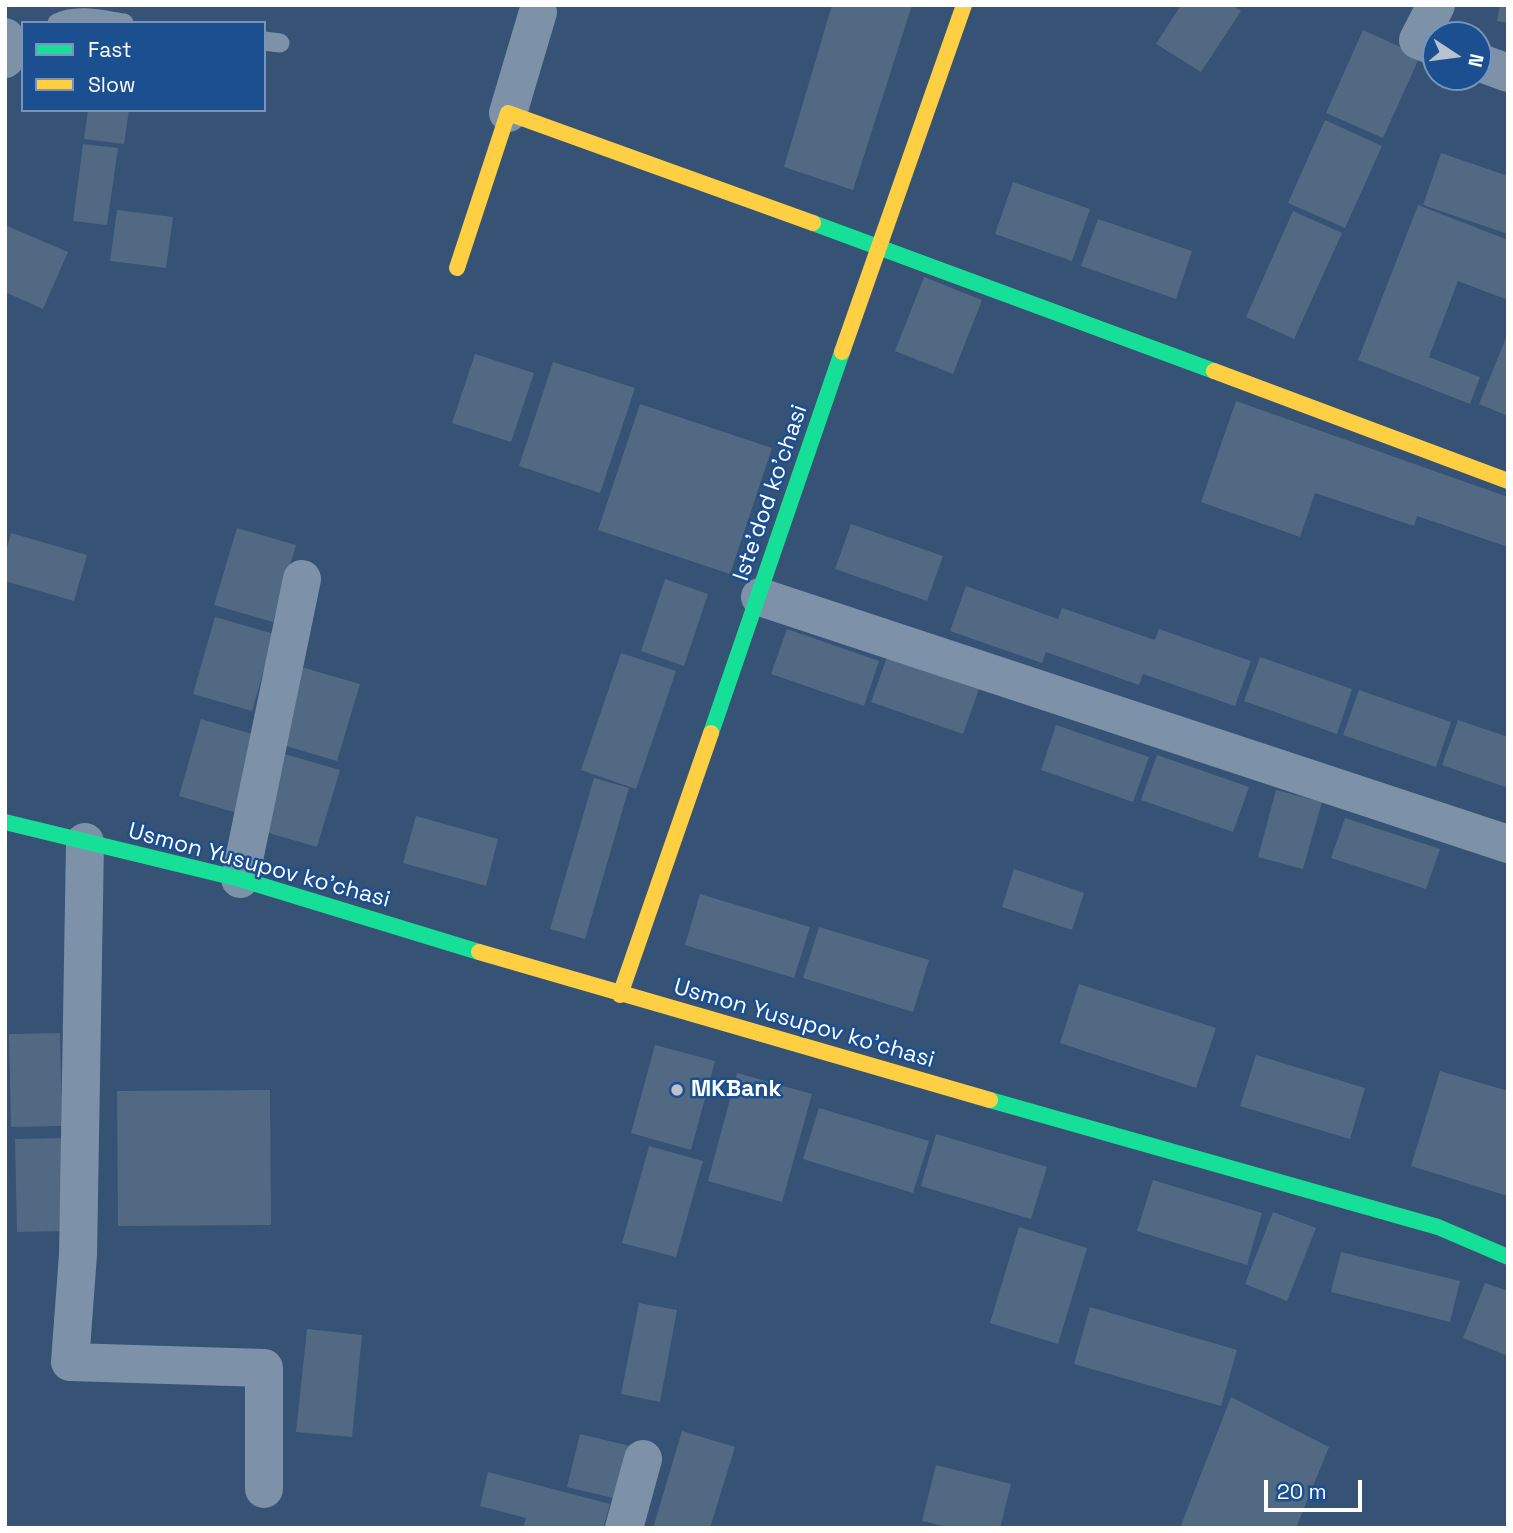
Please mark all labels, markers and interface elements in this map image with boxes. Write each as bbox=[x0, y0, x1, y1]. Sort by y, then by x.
legend bbox=[21, 21, 266, 112]
north arrow bbox=[1422, 21, 1492, 91]
text: Fast bbox=[88, 36, 132, 63]
text: N bbox=[1462, 51, 1490, 69]
text: Slow bbox=[88, 71, 136, 98]
street label: Iste'dod ko'chasi bbox=[728, 401, 814, 585]
street label: Usmon Yusupov ko'chasi bbox=[125, 818, 393, 914]
street label: Usmon Yusupov ko'chasi bbox=[670, 974, 938, 1074]
place label: MKBank bbox=[691, 1076, 781, 1104]
marker: MKBank bbox=[669, 1082, 685, 1098]
scale bar bbox=[1268, 1466, 1366, 1510]
text: 20 m bbox=[1277, 1478, 1327, 1505]

